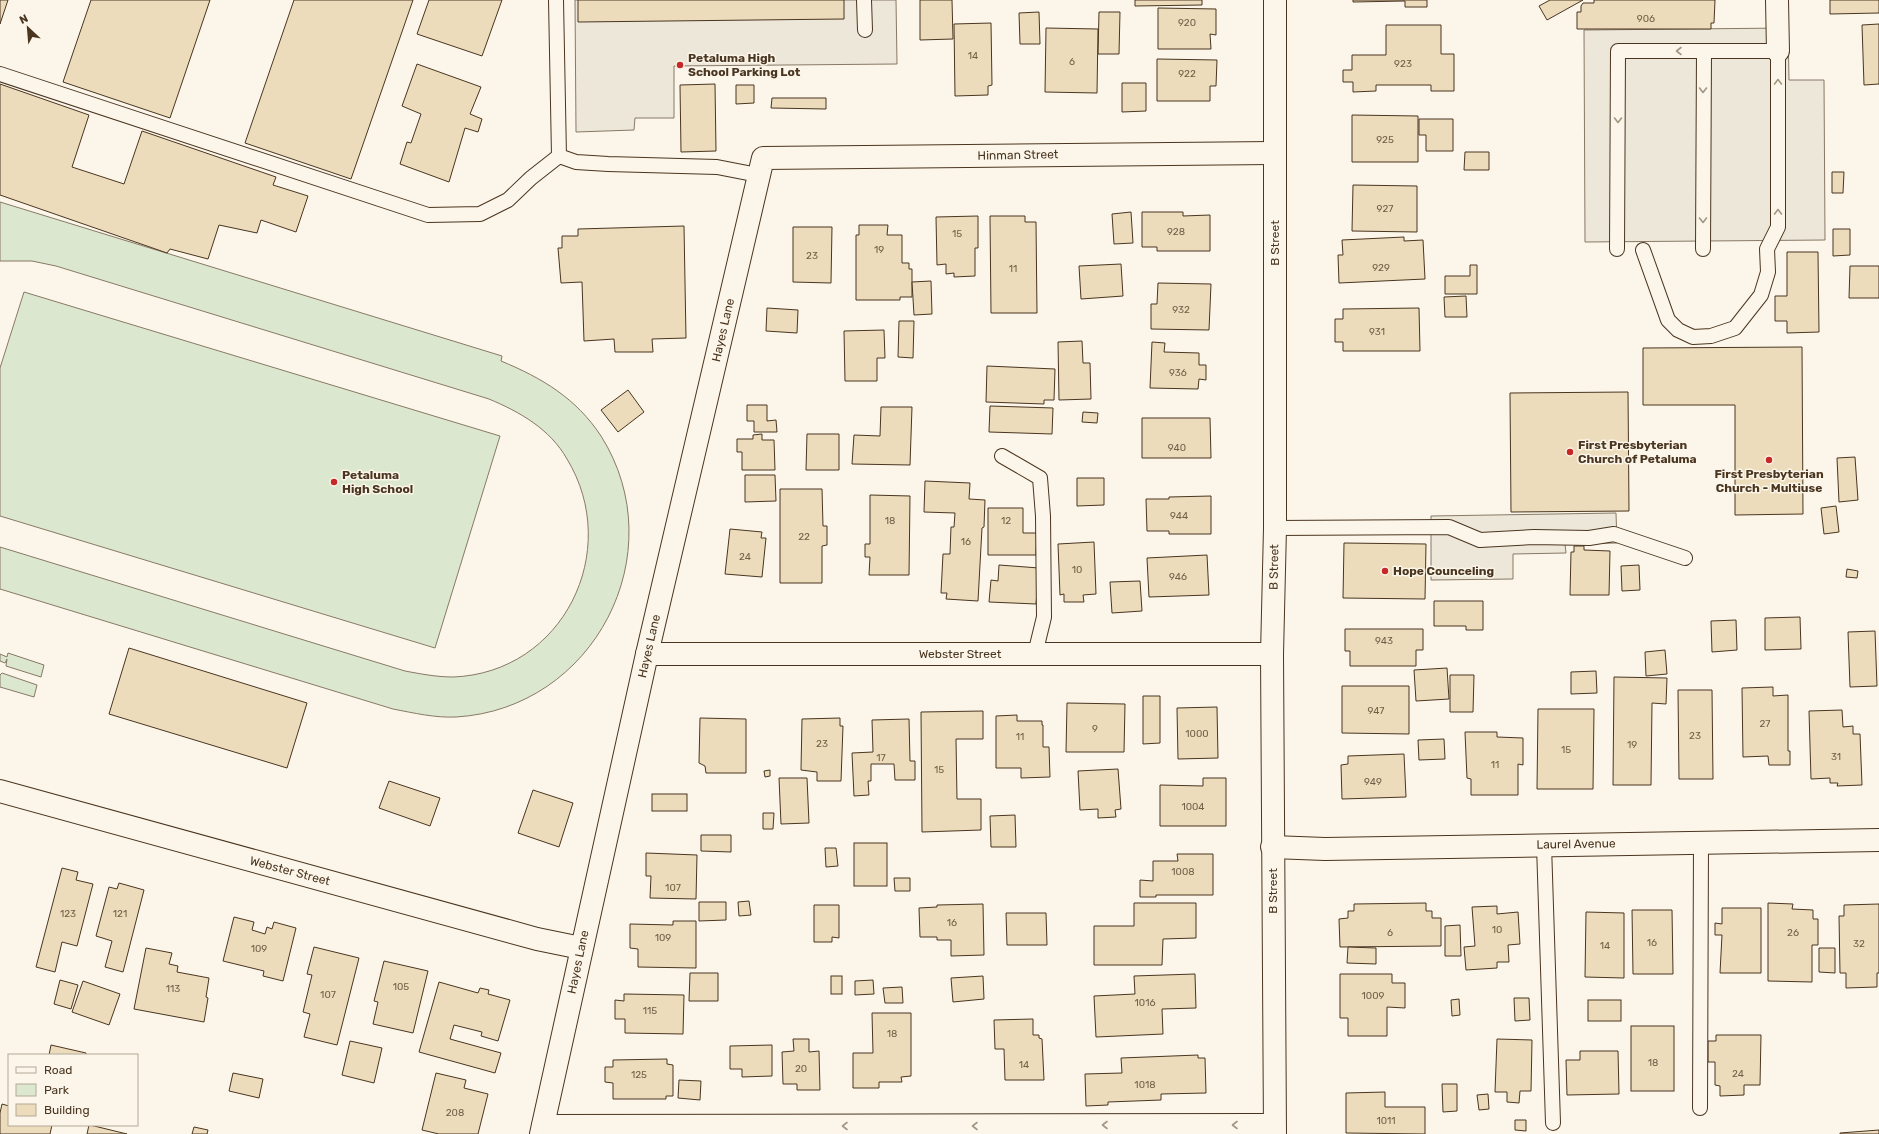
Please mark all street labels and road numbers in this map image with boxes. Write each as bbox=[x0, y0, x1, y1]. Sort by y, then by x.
street label: Hinman Street bbox=[977, 147, 1059, 163]
street label: B Street bbox=[1268, 220, 1282, 266]
street label: Hayes Lane bbox=[709, 297, 737, 363]
street label: B Street bbox=[1267, 544, 1281, 590]
street label: Hayes Lane bbox=[635, 613, 663, 679]
street label: Webster Street bbox=[919, 647, 1002, 661]
street label: Laurel Avenue bbox=[1536, 836, 1616, 852]
street label: Webster Street bbox=[248, 854, 332, 889]
street label: B Street bbox=[1266, 868, 1280, 914]
street label: Hayes Lane bbox=[564, 929, 592, 995]

